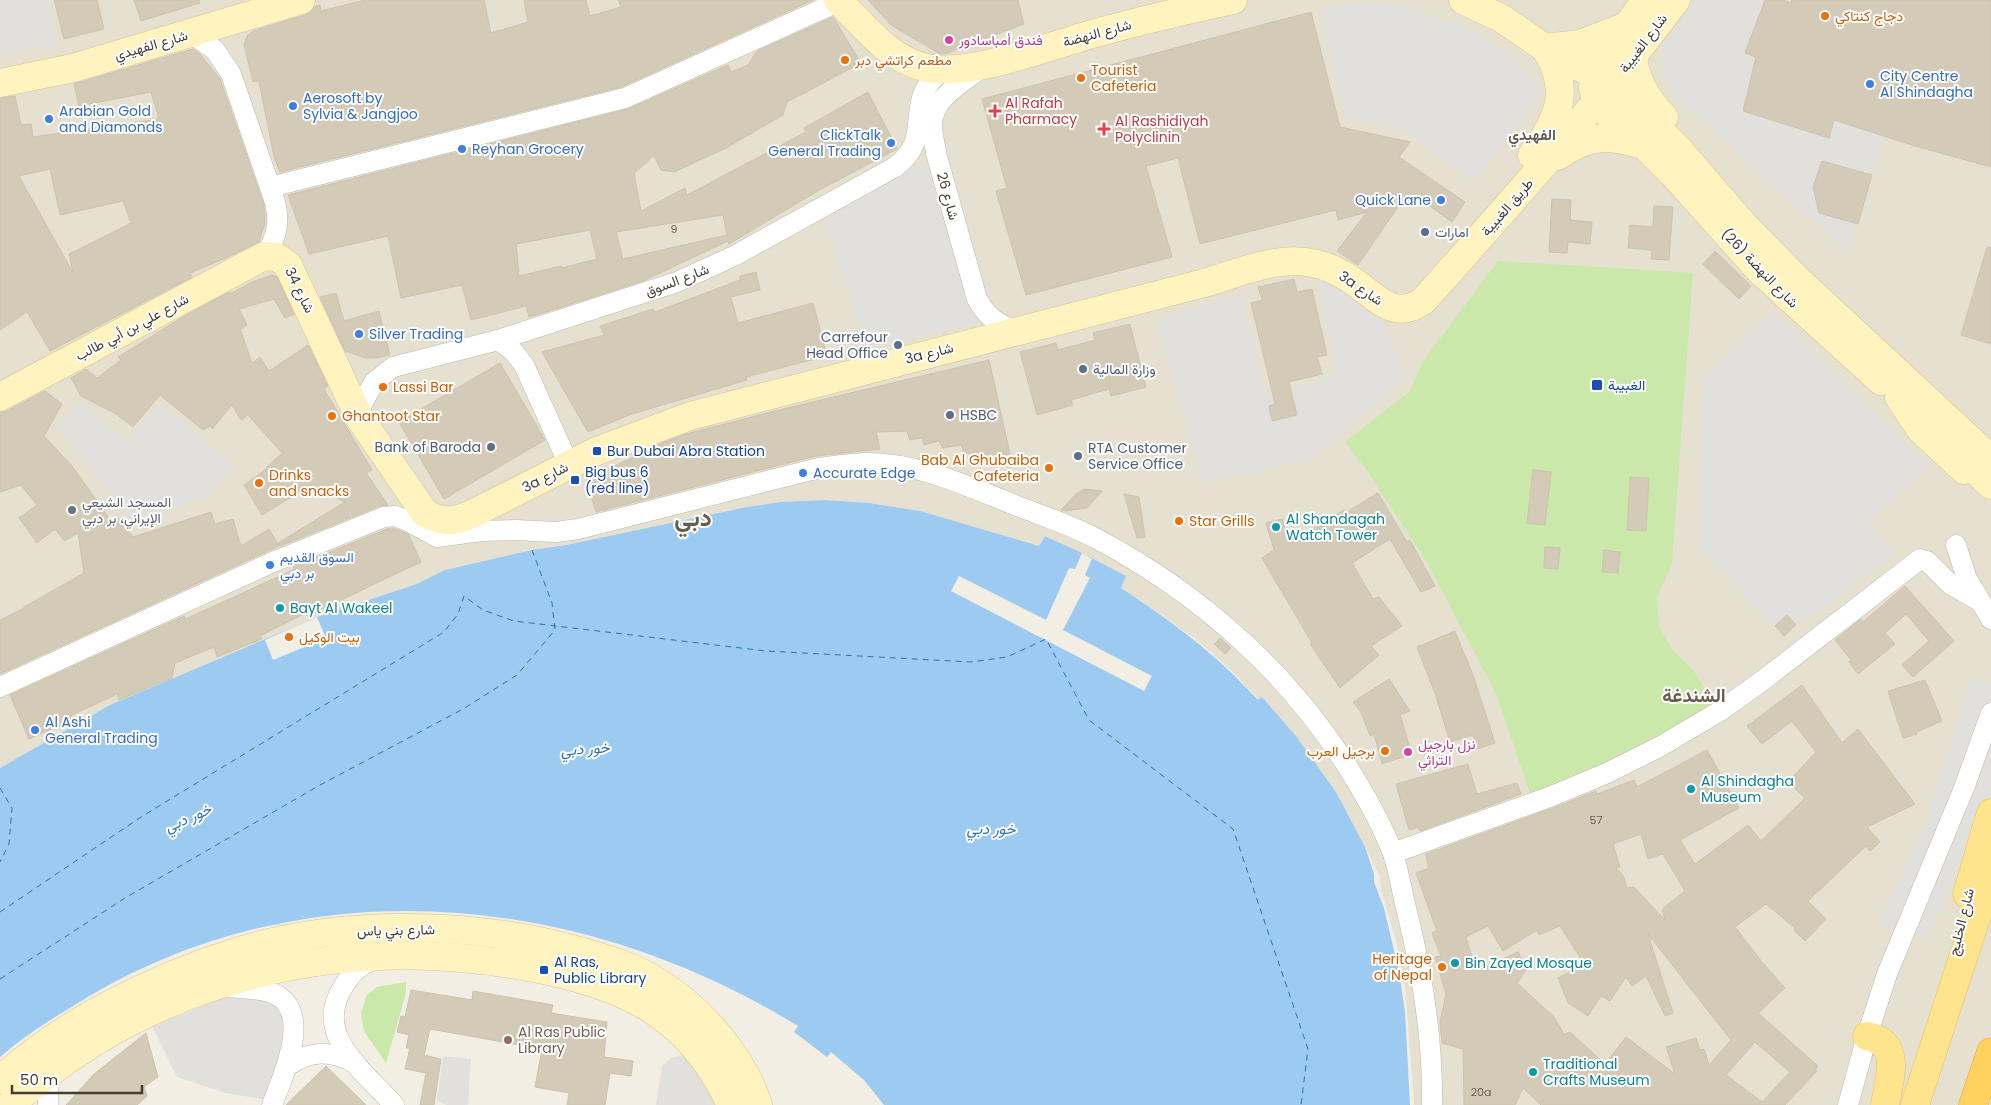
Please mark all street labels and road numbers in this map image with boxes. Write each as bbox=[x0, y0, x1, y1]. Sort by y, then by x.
street label: شارع الغبيبة bbox=[1614, 9, 1673, 77]
street label: شارع النهضة bbox=[1061, 14, 1134, 53]
street label: شارع الفهيدي bbox=[112, 25, 191, 67]
street label: شارع 26 bbox=[931, 170, 964, 222]
street label: طريق الغبيبة bbox=[1476, 174, 1538, 240]
street label: شارع النهضة (26) bbox=[1716, 224, 1803, 313]
street label: شارع السوق bbox=[642, 259, 712, 302]
street label: شارع 34 bbox=[279, 264, 320, 317]
street label: 3a شارع bbox=[1334, 266, 1387, 311]
street label: شارع علي بن أبي طالب bbox=[72, 289, 193, 367]
street label: 3a شارع bbox=[903, 337, 956, 370]
street label: 3a شارع bbox=[518, 457, 572, 498]
street label: شارع الخليج bbox=[1943, 886, 1980, 958]
street label: شارع بني ياس bbox=[357, 919, 435, 943]

